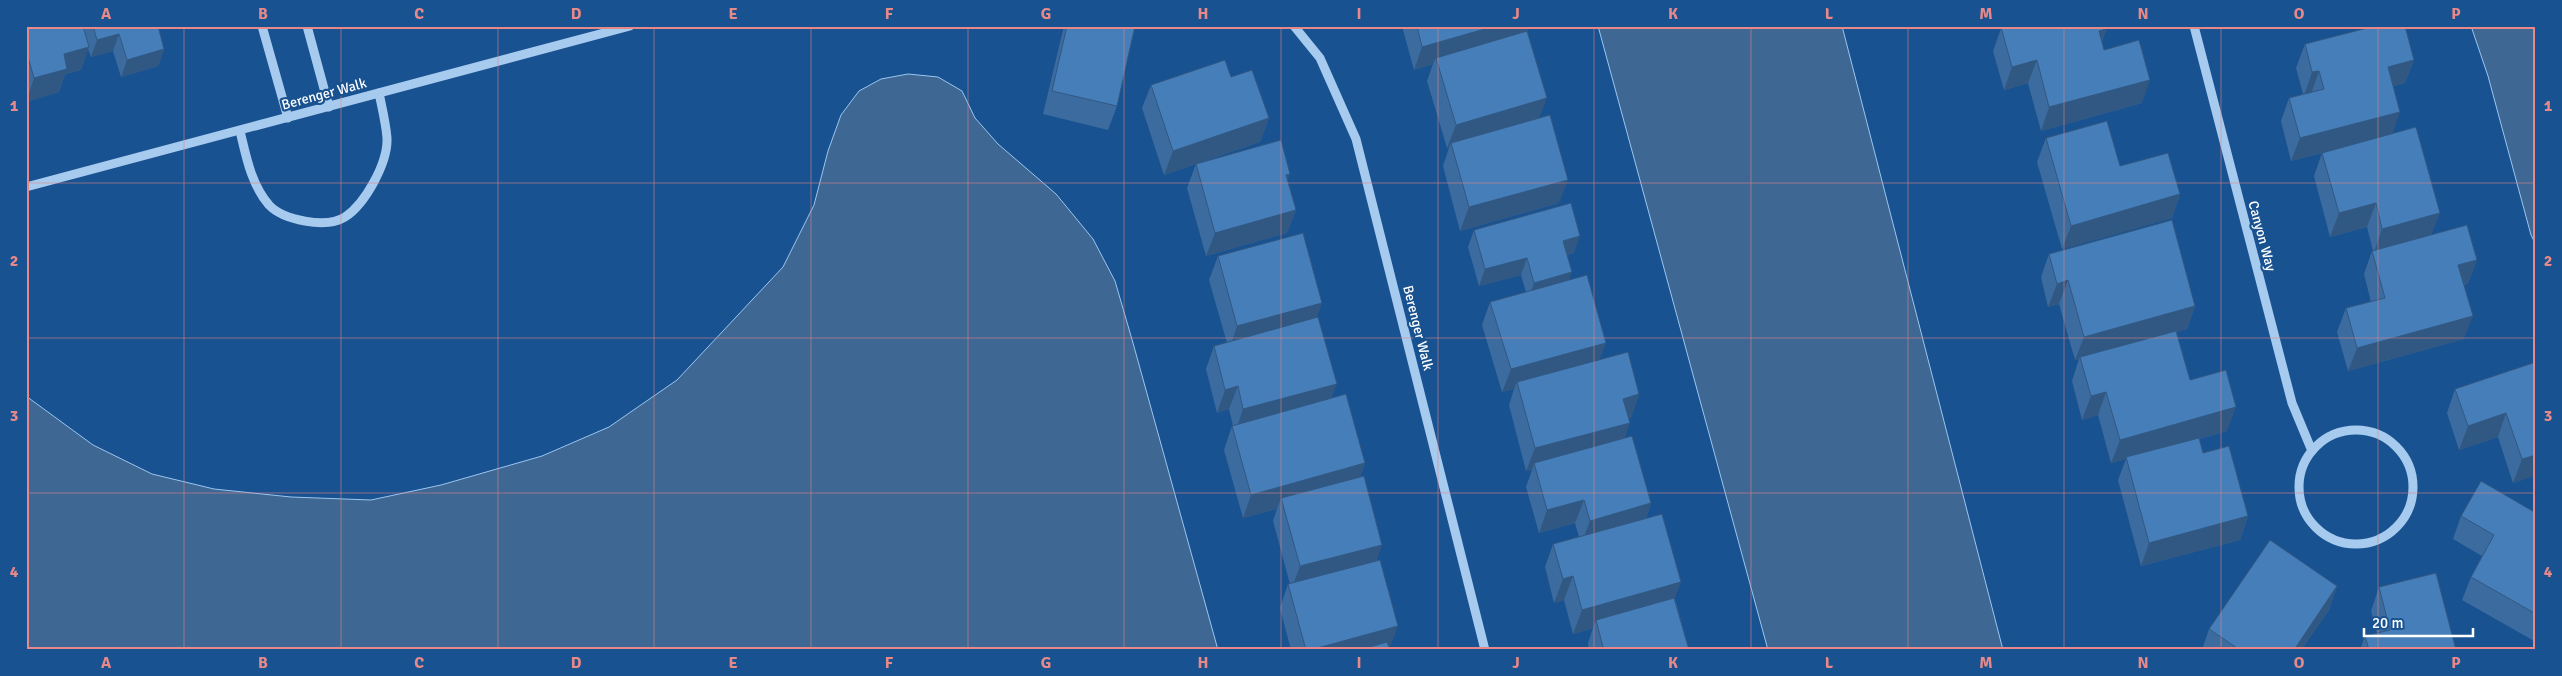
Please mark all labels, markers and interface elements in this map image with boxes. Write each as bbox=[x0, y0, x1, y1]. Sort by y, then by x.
text: A bbox=[101, 4, 112, 24]
text: B bbox=[258, 4, 268, 24]
text: C bbox=[414, 4, 424, 24]
text: D bbox=[571, 4, 582, 24]
text: E bbox=[728, 4, 738, 24]
text: F bbox=[885, 4, 894, 24]
text: G bbox=[1041, 4, 1051, 24]
text: H bbox=[1198, 4, 1208, 24]
text: I bbox=[1356, 4, 1362, 24]
text: J bbox=[1512, 4, 1520, 24]
text: K bbox=[1668, 4, 1678, 24]
text: L bbox=[1825, 4, 1834, 24]
text: M bbox=[1979, 4, 1993, 24]
text: N bbox=[2137, 4, 2149, 24]
text: O bbox=[2294, 4, 2305, 24]
text: P bbox=[2451, 4, 2461, 24]
street label: Berenger Walk bbox=[280, 74, 368, 114]
text: 1 bbox=[10, 96, 19, 116]
text: 1 bbox=[2544, 96, 2553, 116]
street label: Canyon Way bbox=[2244, 199, 2280, 273]
text: 2 bbox=[10, 251, 18, 271]
text: 2 bbox=[2544, 251, 2552, 271]
street label: Berenger Walk bbox=[1399, 284, 1437, 372]
text: 3 bbox=[10, 406, 18, 426]
text: 3 bbox=[2544, 406, 2552, 426]
text: 4 bbox=[10, 562, 19, 582]
text: 4 bbox=[2544, 562, 2553, 582]
scale bar bbox=[2364, 606, 2473, 638]
text: 20 m bbox=[2372, 614, 2403, 632]
text: A bbox=[101, 653, 112, 673]
text: B bbox=[258, 653, 268, 673]
text: C bbox=[414, 653, 424, 673]
text: D bbox=[571, 653, 582, 673]
text: E bbox=[728, 653, 738, 673]
text: F bbox=[885, 653, 894, 673]
text: G bbox=[1041, 653, 1051, 673]
text: H bbox=[1198, 653, 1208, 673]
text: I bbox=[1356, 653, 1362, 673]
text: J bbox=[1512, 653, 1520, 673]
text: K bbox=[1668, 653, 1678, 673]
text: L bbox=[1825, 653, 1834, 673]
text: M bbox=[1979, 653, 1993, 673]
text: N bbox=[2137, 653, 2149, 673]
text: O bbox=[2294, 653, 2305, 673]
text: P bbox=[2451, 653, 2461, 673]

